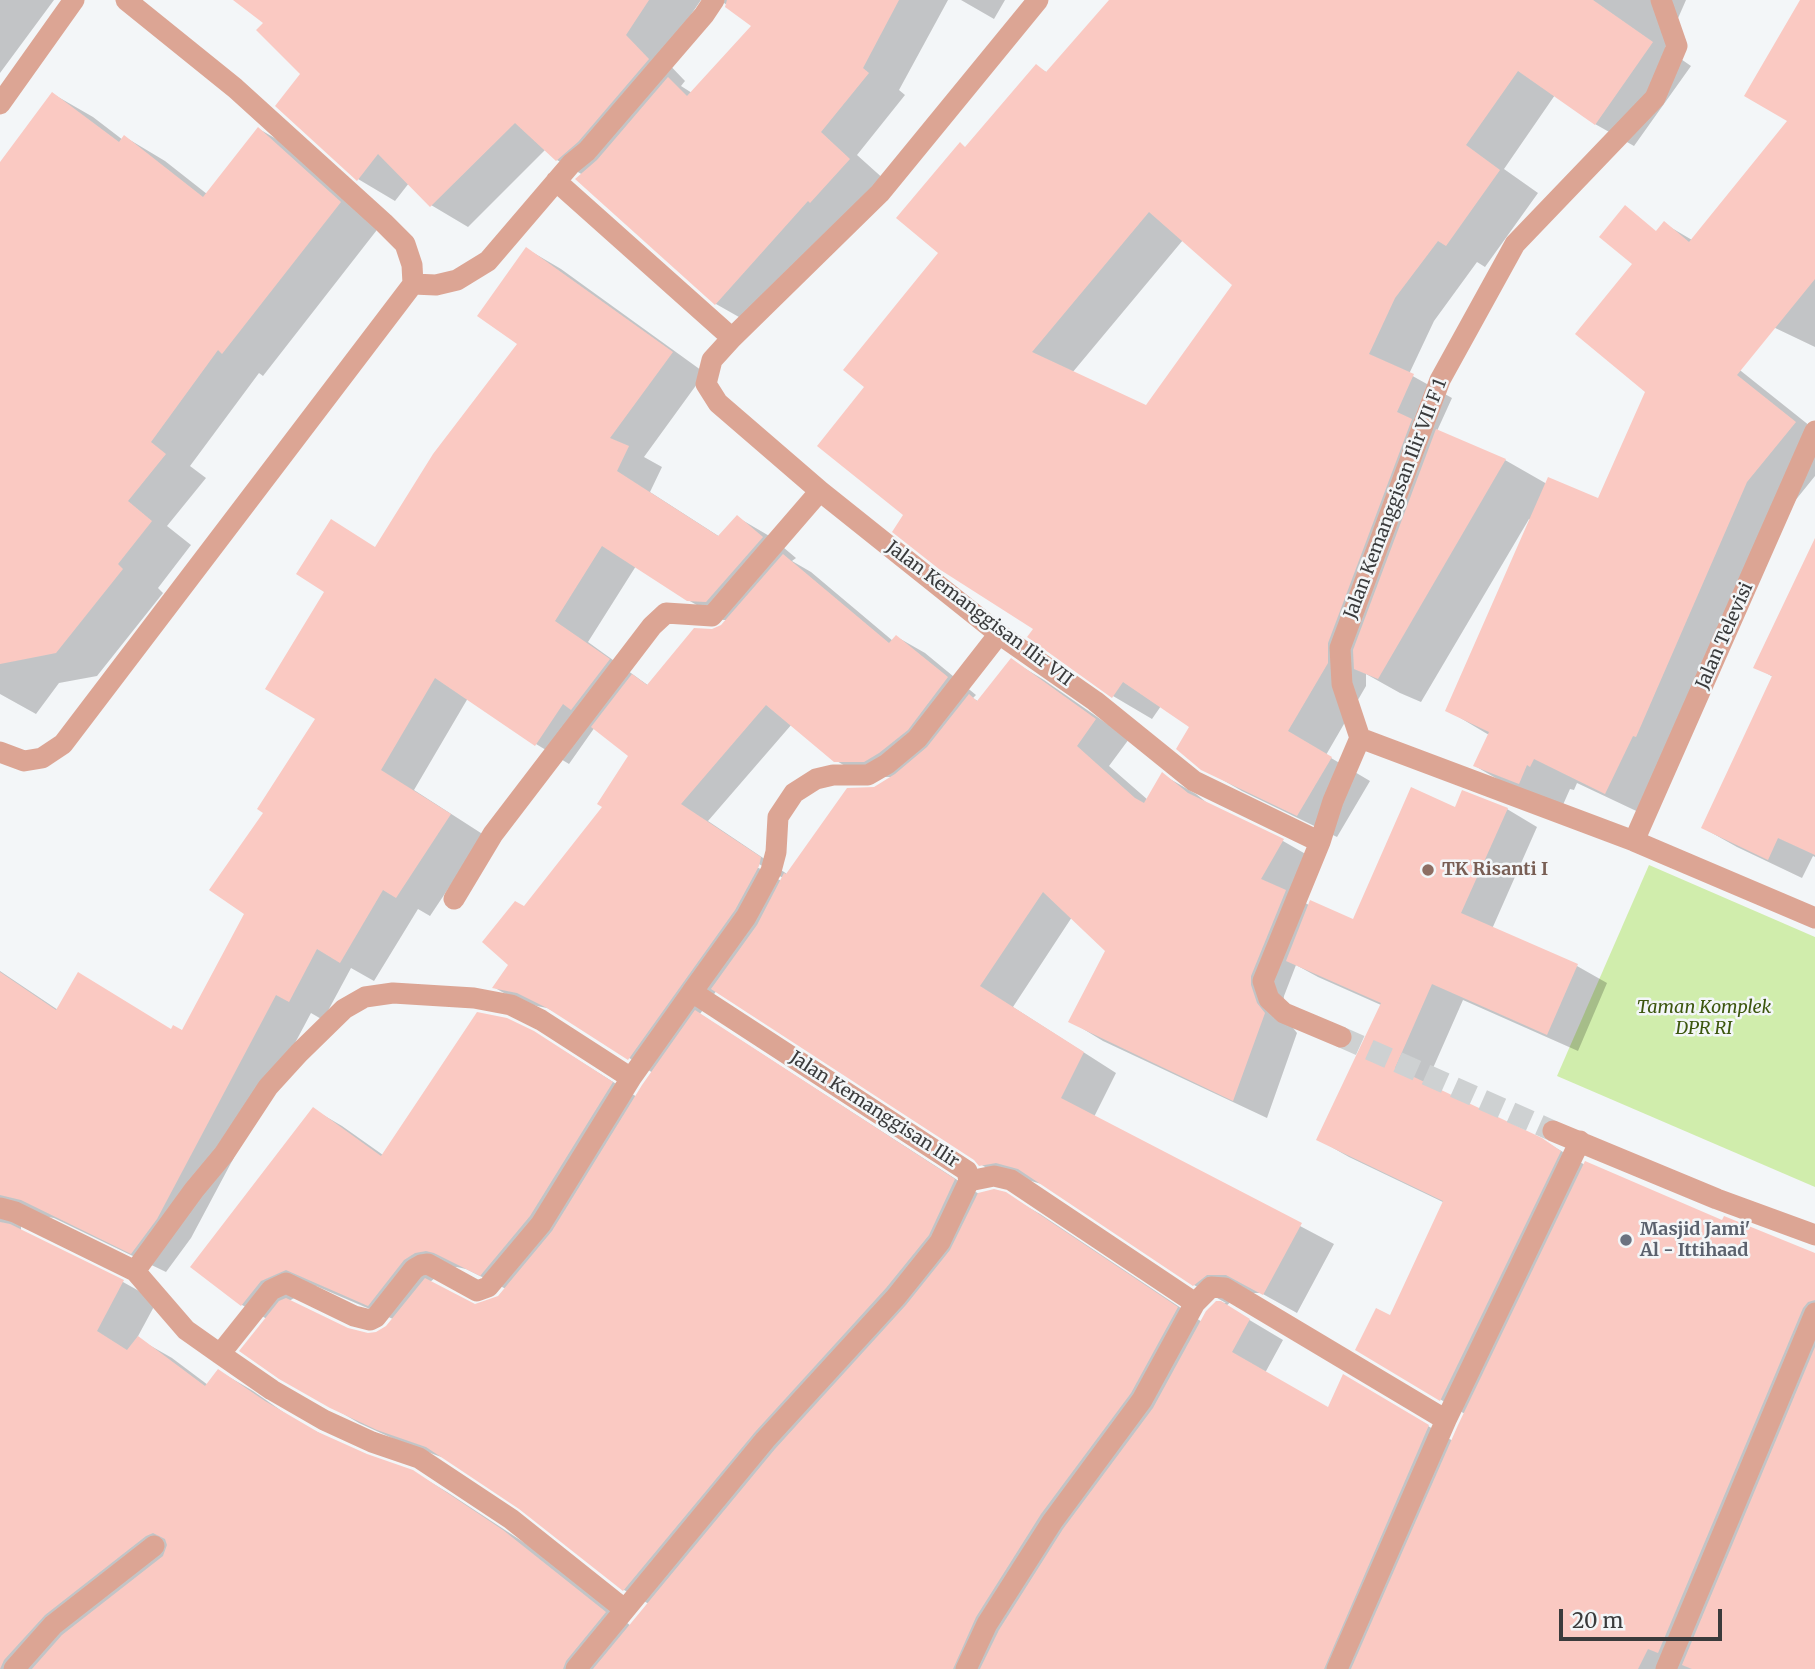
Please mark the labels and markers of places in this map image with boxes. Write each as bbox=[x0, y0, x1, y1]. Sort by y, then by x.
place label: TK Risanti I bbox=[1442, 859, 1548, 881]
marker: TK Risanti I bbox=[1420, 862, 1436, 878]
place label: Masjid Jami' Al - Ittihaad bbox=[1640, 1219, 1750, 1262]
marker: Masjid Jami' Al - Ittihaad bbox=[1618, 1232, 1634, 1248]

